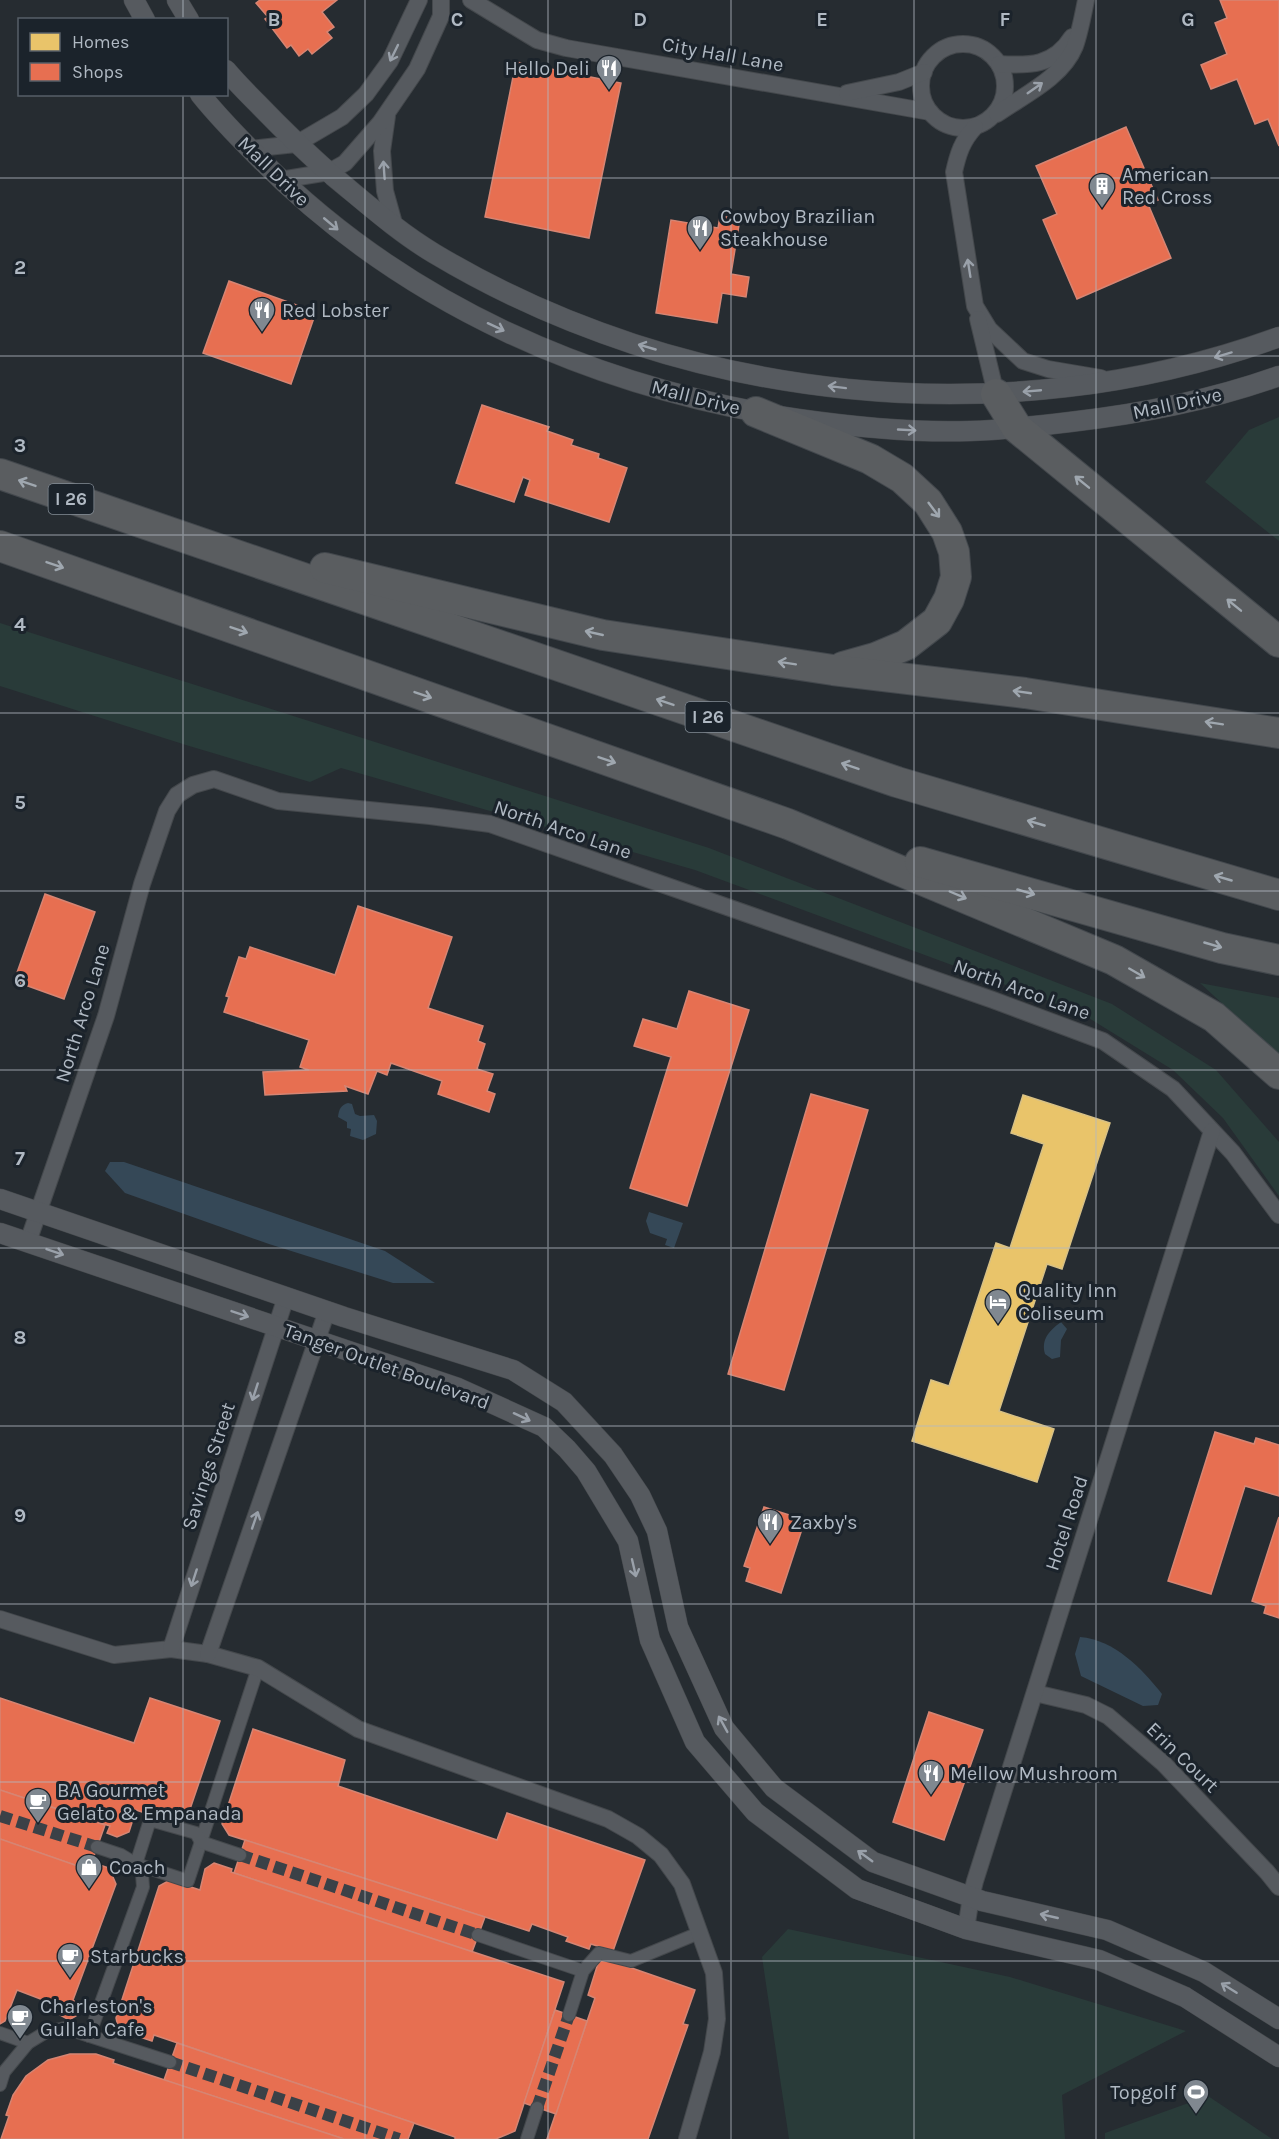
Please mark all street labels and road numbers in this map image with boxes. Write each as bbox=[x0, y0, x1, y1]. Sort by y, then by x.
street label: City Hall Lane bbox=[660, 33, 785, 76]
street label: Mall Drive bbox=[233, 132, 314, 211]
street label: Mall Drive bbox=[649, 375, 743, 420]
street label: Mall Drive bbox=[1130, 383, 1224, 424]
road number: I 26 bbox=[48, 484, 94, 514]
road number: I 26 bbox=[686, 702, 730, 732]
street label: North Arco Lane bbox=[491, 795, 634, 864]
street label: North Arco Lane bbox=[50, 941, 114, 1085]
street label: North Arco Lane bbox=[950, 954, 1093, 1025]
street label: Tanger Outlet Boulevard bbox=[281, 1319, 493, 1414]
street label: Savings Street bbox=[177, 1399, 240, 1533]
street label: Hotel Road bbox=[1040, 1473, 1093, 1574]
street label: Erin Court bbox=[1142, 1717, 1224, 1798]

